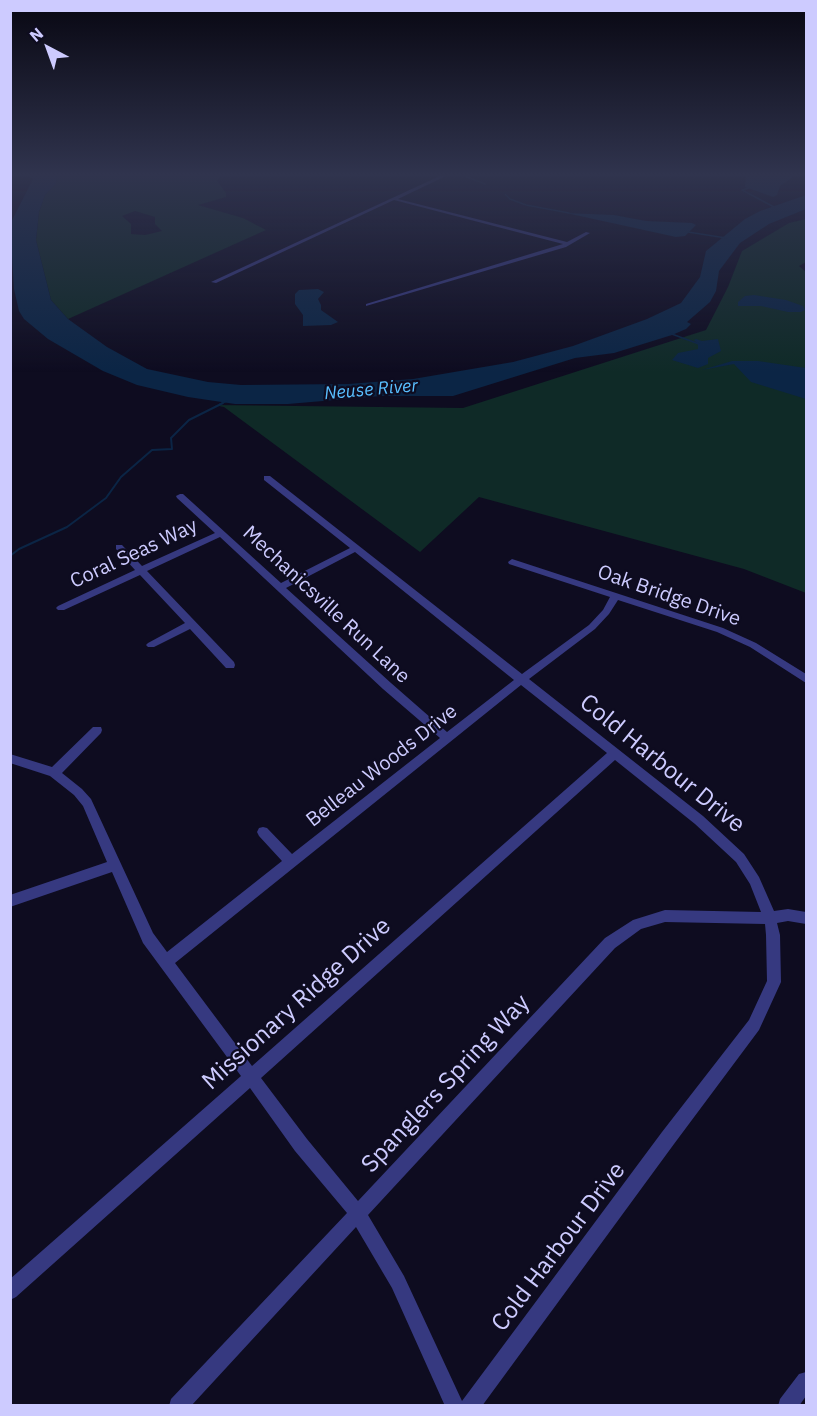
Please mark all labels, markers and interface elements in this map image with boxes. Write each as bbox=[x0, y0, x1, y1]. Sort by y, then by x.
north arrow bbox=[18, 18, 78, 78]
text: N bbox=[25, 23, 47, 46]
water label: Neuse River bbox=[323, 375, 419, 405]
street label: Coral Seas Way bbox=[67, 514, 201, 594]
street label: Mechanicsville Run Lane bbox=[237, 521, 415, 689]
street label: Oak Bridge Drive bbox=[594, 560, 744, 632]
street label: Cold Harbour Drive bbox=[574, 689, 750, 839]
street label: Belleau Woods Drive bbox=[302, 700, 462, 832]
street label: Missionary Ridge Drive bbox=[197, 912, 397, 1096]
street label: Spanglers Spring Way bbox=[356, 989, 536, 1179]
street label: Cold Harbour Drive bbox=[486, 1157, 632, 1337]

